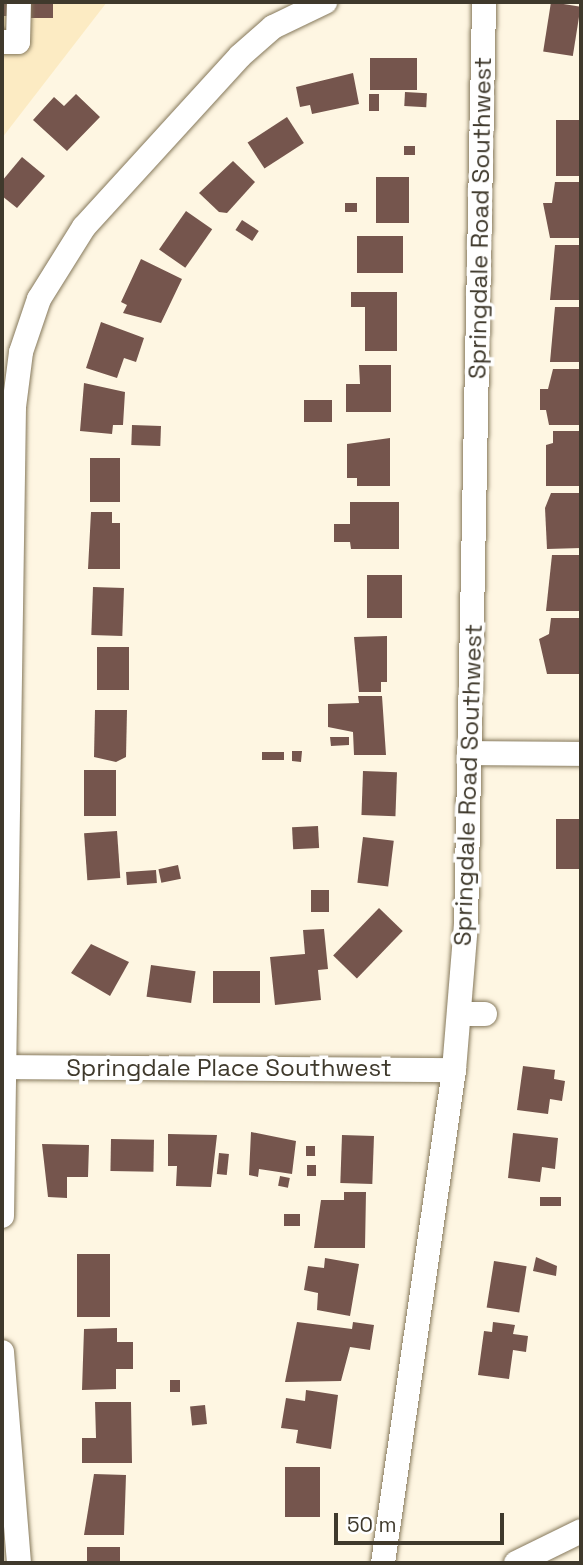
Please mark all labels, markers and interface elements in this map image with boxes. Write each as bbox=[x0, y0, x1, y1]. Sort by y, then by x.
street label: Springdale Road Southwest bbox=[463, 57, 497, 379]
street label: Springdale Road Southwest bbox=[448, 623, 488, 947]
street label: Springdale Place Southwest bbox=[66, 1054, 392, 1082]
scale bar bbox=[338, 1498, 508, 1542]
text: 50 m bbox=[347, 1511, 397, 1538]

